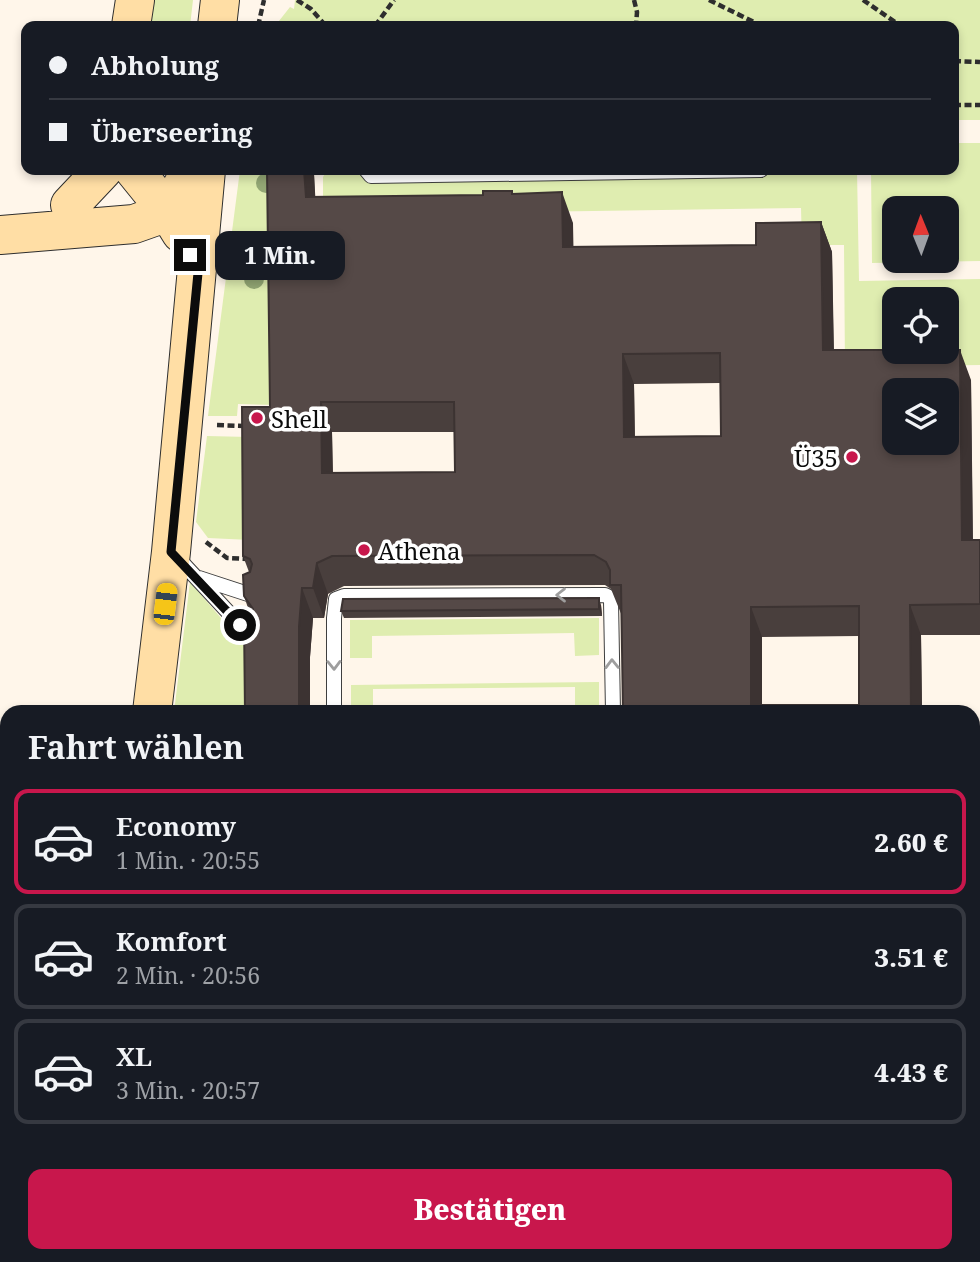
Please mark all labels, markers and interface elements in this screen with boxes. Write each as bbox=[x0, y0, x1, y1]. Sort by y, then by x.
text: Abholung bbox=[91, 47, 219, 83]
text: Überseering bbox=[91, 114, 253, 150]
north arrow bbox=[882, 196, 959, 273]
map controls bbox=[882, 196, 959, 455]
callout: 1 Min. bbox=[214, 230, 344, 280]
route end bbox=[174, 239, 206, 271]
text: 1 Min. bbox=[244, 239, 316, 271]
button: locate bbox=[882, 287, 959, 364]
button: layers bbox=[882, 378, 959, 455]
place label: Shell bbox=[271, 402, 328, 435]
marker: Shell bbox=[249, 410, 265, 426]
place label: Ü35 bbox=[794, 441, 838, 474]
marker: Ü35 bbox=[844, 449, 860, 465]
place label: Athena bbox=[378, 534, 460, 567]
marker: Athena bbox=[356, 542, 372, 558]
car bbox=[153, 582, 178, 626]
one-way arrow bbox=[555, 587, 566, 603]
route start bbox=[224, 609, 256, 641]
one-way arrow bbox=[604, 658, 620, 669]
one-way arrow bbox=[326, 660, 342, 671]
text: Fahrt wählen bbox=[28, 725, 244, 768]
text: Economy bbox=[116, 808, 236, 844]
icon: car bbox=[32, 810, 95, 873]
text: 2.60 € bbox=[874, 824, 948, 860]
text: 1 Min. · 20:55 bbox=[116, 844, 260, 876]
text: Komfort bbox=[116, 923, 227, 959]
icon: car bbox=[32, 925, 95, 988]
text: 3.51 € bbox=[874, 939, 948, 975]
text: 2 Min. · 20:56 bbox=[116, 959, 260, 991]
text: XL bbox=[116, 1038, 152, 1074]
icon: car bbox=[32, 1040, 95, 1103]
text: 4.43 € bbox=[874, 1054, 948, 1090]
text: 3 Min. · 20:57 bbox=[116, 1074, 260, 1106]
button: Bestätigen bbox=[28, 1169, 952, 1249]

